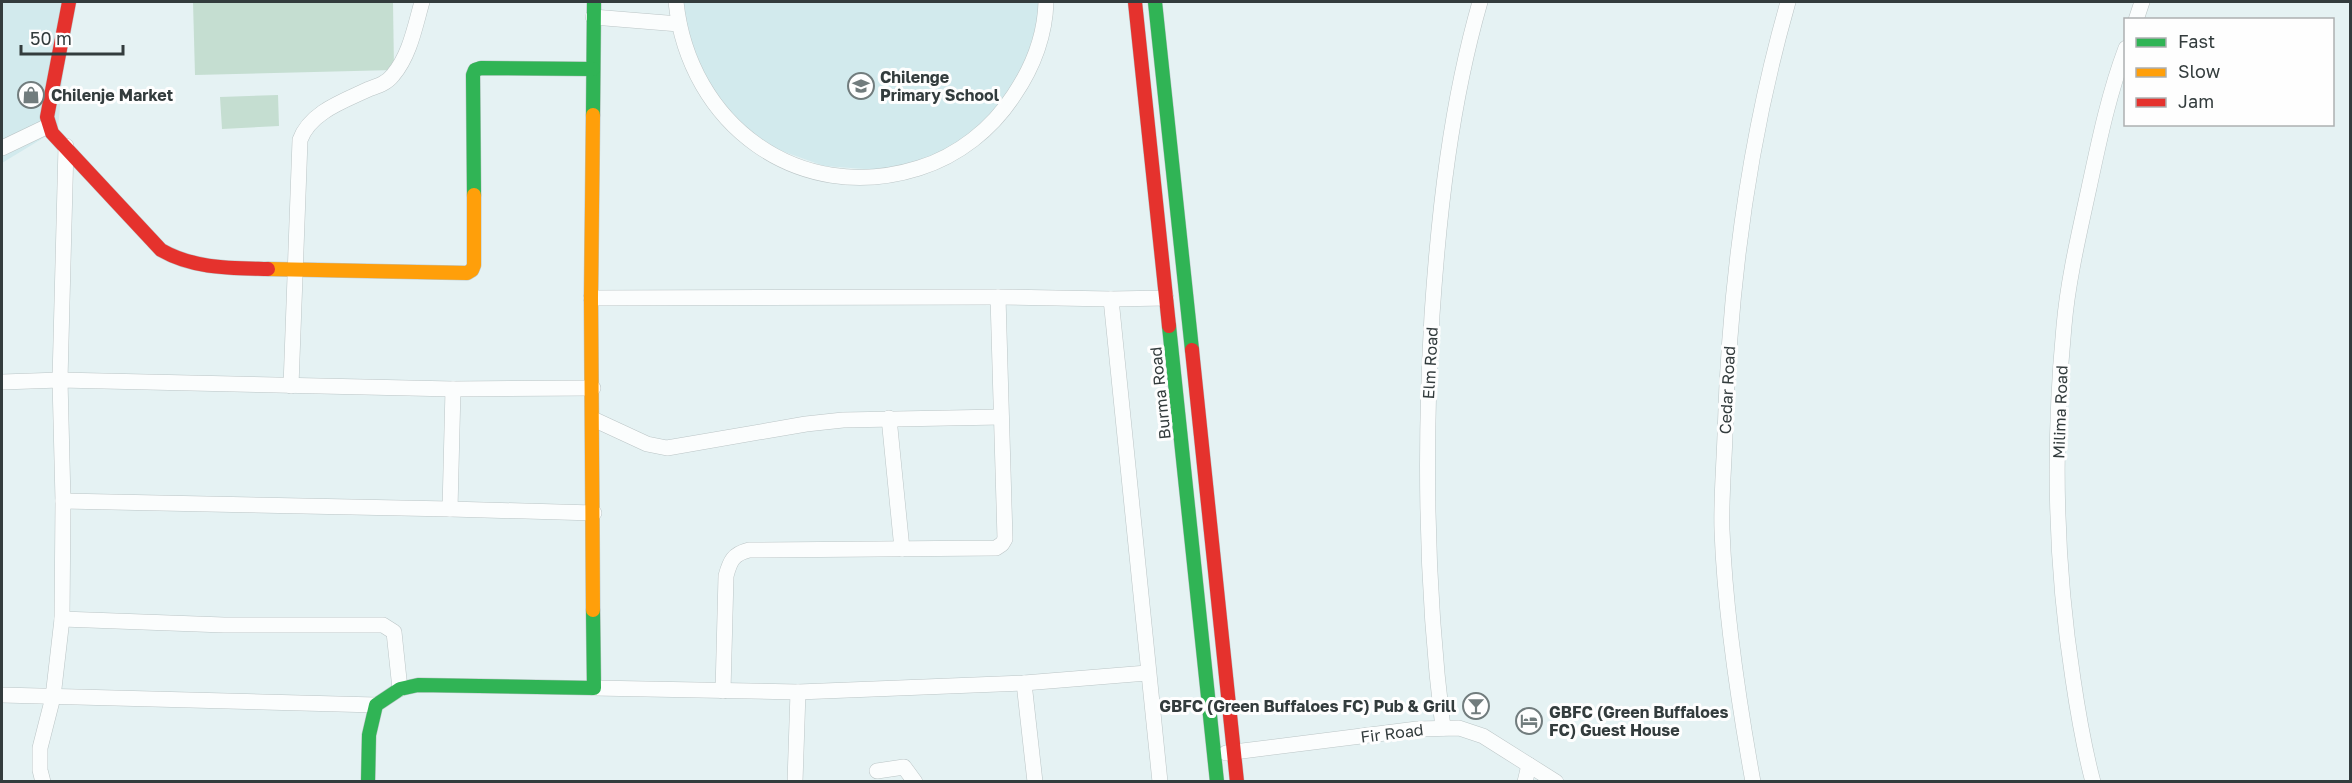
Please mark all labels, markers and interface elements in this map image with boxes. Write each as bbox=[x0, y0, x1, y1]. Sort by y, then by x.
scale bar bbox=[21, 18, 123, 56]
legend bbox=[2124, 18, 2334, 126]
text: 50 m bbox=[30, 27, 72, 49]
text: Fast bbox=[2178, 30, 2215, 52]
text: Slow bbox=[2178, 60, 2221, 82]
place label: Chilenge Primary School bbox=[880, 67, 1000, 105]
school or university icon: Chilenge Primary School bbox=[846, 71, 876, 101]
shop icon: Chilenje Market bbox=[16, 80, 46, 110]
place label: Chilenje Market bbox=[51, 85, 173, 105]
text: Jam bbox=[2178, 90, 2214, 112]
street label: Elm Road bbox=[1418, 326, 1442, 400]
street label: Cedar Road bbox=[1715, 345, 1739, 435]
street label: Burma Road bbox=[1145, 346, 1175, 440]
street label: Milima Road bbox=[2048, 365, 2072, 459]
bar icon: GBFC (Green Buffaloes FC) Pub & Grill bbox=[1461, 691, 1491, 721]
place label: GBFC (Green Buffaloes FC) Pub & Grill bbox=[1159, 696, 1457, 716]
place label: GBFC (Green Buffaloes FC) Guest House bbox=[1549, 702, 1728, 740]
hotel icon: GBFC (Green Buffaloes FC) Guest House bbox=[1514, 706, 1544, 736]
street label: Fir Road bbox=[1359, 719, 1425, 747]

